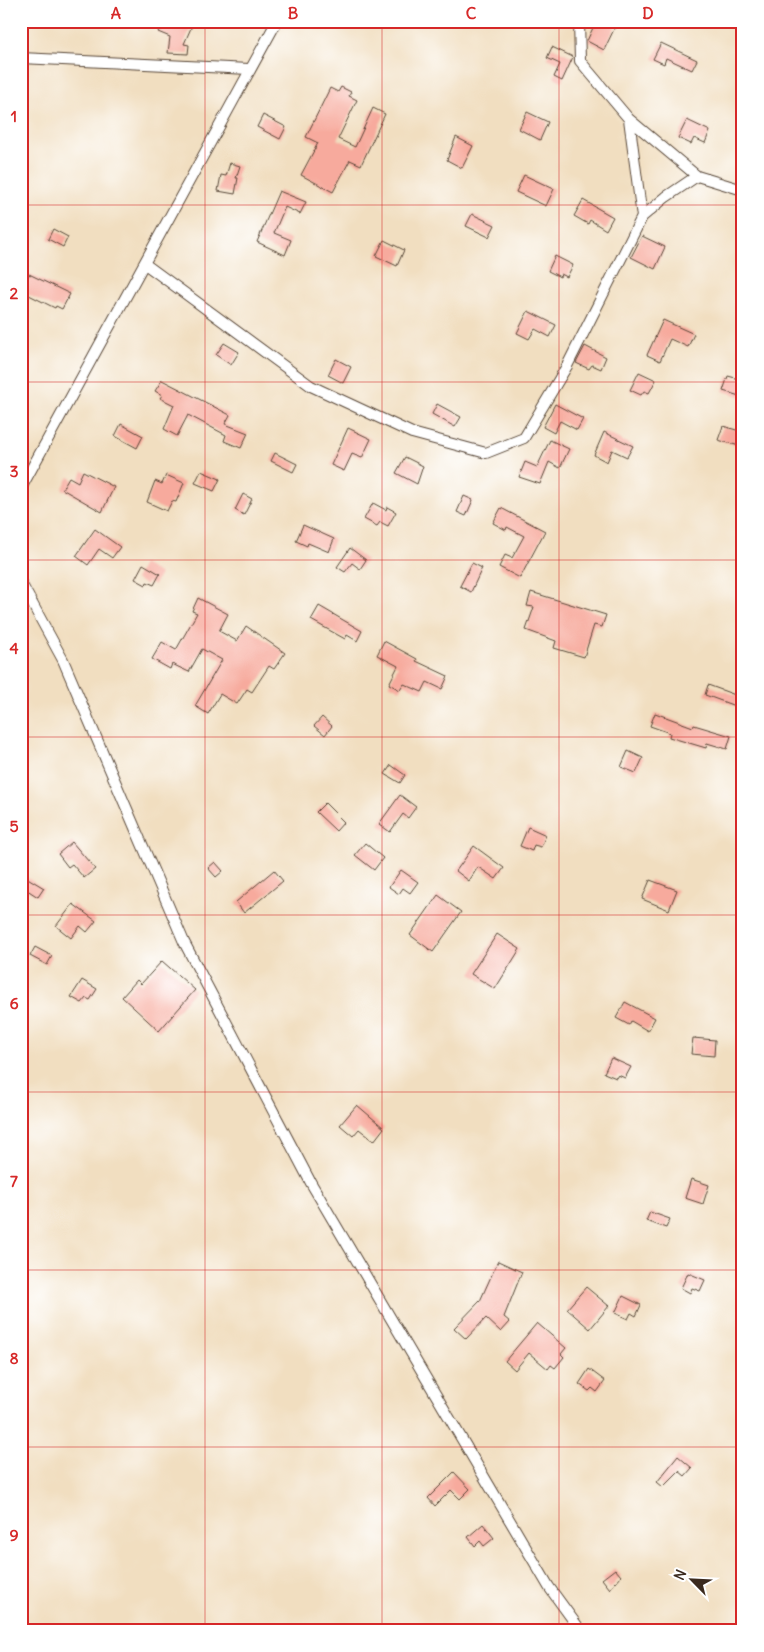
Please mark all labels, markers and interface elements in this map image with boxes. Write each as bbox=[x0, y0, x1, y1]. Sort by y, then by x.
text: A bbox=[111, 3, 121, 23]
text: B bbox=[288, 3, 299, 23]
text: C bbox=[466, 3, 477, 23]
text: D bbox=[642, 3, 654, 23]
text: 1 bbox=[11, 106, 17, 126]
text: 2 bbox=[10, 283, 19, 303]
text: 3 bbox=[9, 461, 19, 481]
text: 4 bbox=[9, 638, 19, 658]
text: 5 bbox=[9, 816, 19, 836]
text: 6 bbox=[9, 993, 19, 1013]
text: 7 bbox=[10, 1171, 18, 1191]
text: 8 bbox=[9, 1348, 19, 1368]
text: 9 bbox=[9, 1525, 19, 1545]
north arrow bbox=[666, 1554, 716, 1604]
text: N bbox=[670, 1567, 690, 1583]

